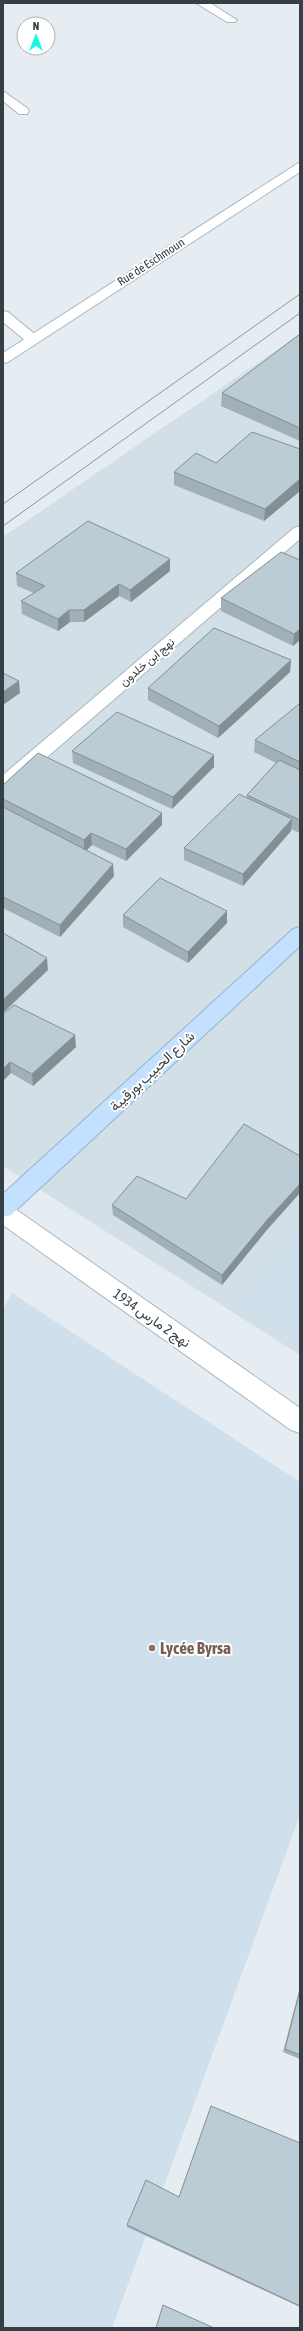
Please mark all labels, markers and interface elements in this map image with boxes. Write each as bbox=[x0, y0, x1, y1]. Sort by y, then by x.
north arrow bbox=[16, 16, 56, 56]
text: N bbox=[33, 20, 39, 32]
street label: Rue de Eschmoun bbox=[115, 235, 187, 289]
street label: نهج ابن خلدون bbox=[117, 635, 179, 691]
street label: شارع الحبيب بورقيبة bbox=[106, 1028, 200, 1116]
street label: نهج 2 مارس 1934 bbox=[109, 1285, 194, 1353]
place label: Lycée Byrsa bbox=[160, 1638, 231, 1658]
marker: Lycée Byrsa bbox=[147, 1643, 157, 1653]

